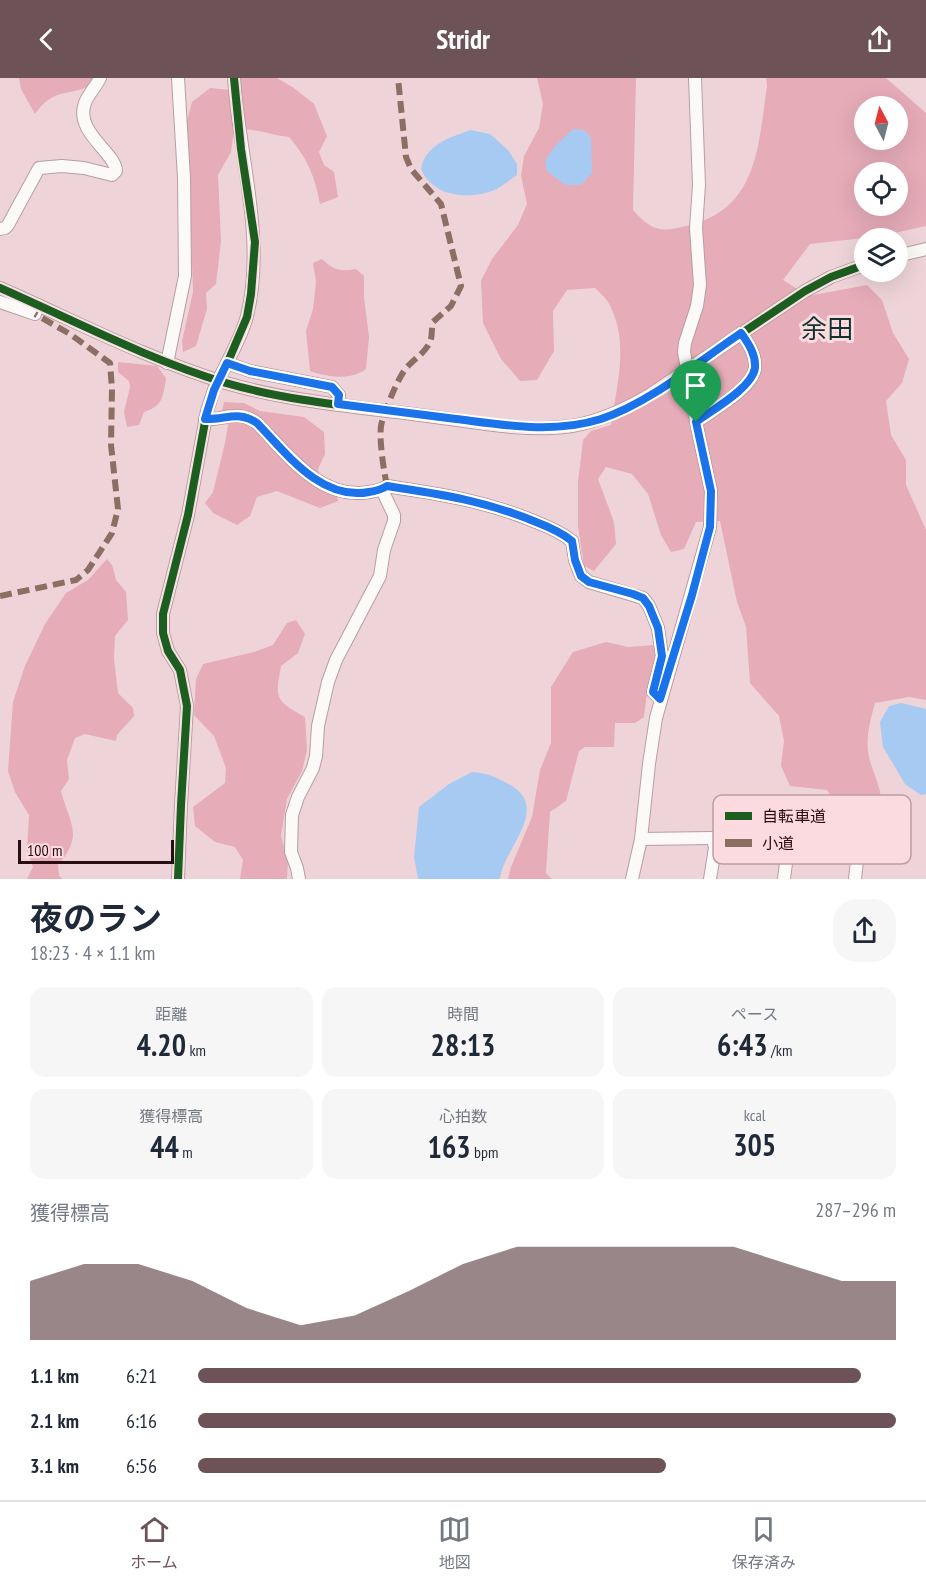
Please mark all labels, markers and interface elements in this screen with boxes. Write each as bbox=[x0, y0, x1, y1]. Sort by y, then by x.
text: Stridr bbox=[436, 22, 490, 56]
icon: back bbox=[30, 23, 63, 56]
icon: share bbox=[863, 23, 896, 56]
north arrow bbox=[854, 96, 908, 150]
map controls bbox=[854, 96, 908, 282]
button: locate bbox=[854, 162, 908, 216]
button: layers bbox=[854, 228, 908, 282]
district label: 余田 bbox=[801, 312, 853, 345]
pin bbox=[670, 360, 721, 422]
icon: arrive bbox=[679, 369, 712, 402]
legend bbox=[713, 795, 911, 864]
text: 自転車道 bbox=[762, 806, 826, 826]
text: 小道 bbox=[762, 833, 794, 853]
scale bar bbox=[18, 837, 174, 864]
text: 100 m bbox=[27, 840, 62, 860]
text: 夜のラン bbox=[30, 896, 162, 939]
button: share bbox=[833, 899, 896, 962]
text: 18:23 · 4 × 1.1 km bbox=[30, 940, 155, 966]
text: 距離 bbox=[155, 1004, 187, 1024]
text: 時間 bbox=[447, 1004, 479, 1024]
text: ペース bbox=[731, 1004, 778, 1024]
text: 4.20 bbox=[137, 1025, 186, 1064]
text: 28:13 bbox=[431, 1025, 495, 1064]
text: 6:43 bbox=[717, 1025, 768, 1064]
text: km bbox=[186, 1040, 206, 1060]
text: /km bbox=[768, 1040, 792, 1060]
text: kcal bbox=[744, 1105, 766, 1125]
text: 獲得標高 bbox=[139, 1106, 203, 1126]
text: 心拍数 bbox=[439, 1106, 487, 1126]
text: 305 bbox=[733, 1125, 776, 1164]
text: 44 bbox=[150, 1127, 179, 1166]
text: 163 bbox=[428, 1127, 471, 1166]
text: m bbox=[179, 1142, 193, 1162]
text: bpm bbox=[471, 1142, 498, 1162]
text: 287–296 m bbox=[815, 1197, 896, 1223]
text: 獲得標高 bbox=[30, 1200, 110, 1226]
text: 1.1 km bbox=[30, 1363, 79, 1389]
text: 6:21 bbox=[126, 1363, 157, 1389]
text: 2.1 km bbox=[30, 1408, 79, 1434]
text: 6:16 bbox=[126, 1408, 157, 1434]
text: 3.1 km bbox=[30, 1453, 79, 1479]
text: 6:56 bbox=[126, 1453, 157, 1479]
tab: ホーム bbox=[130, 1513, 178, 1573]
tab: 地図 bbox=[438, 1513, 471, 1573]
tab: 保存済み bbox=[732, 1513, 796, 1573]

